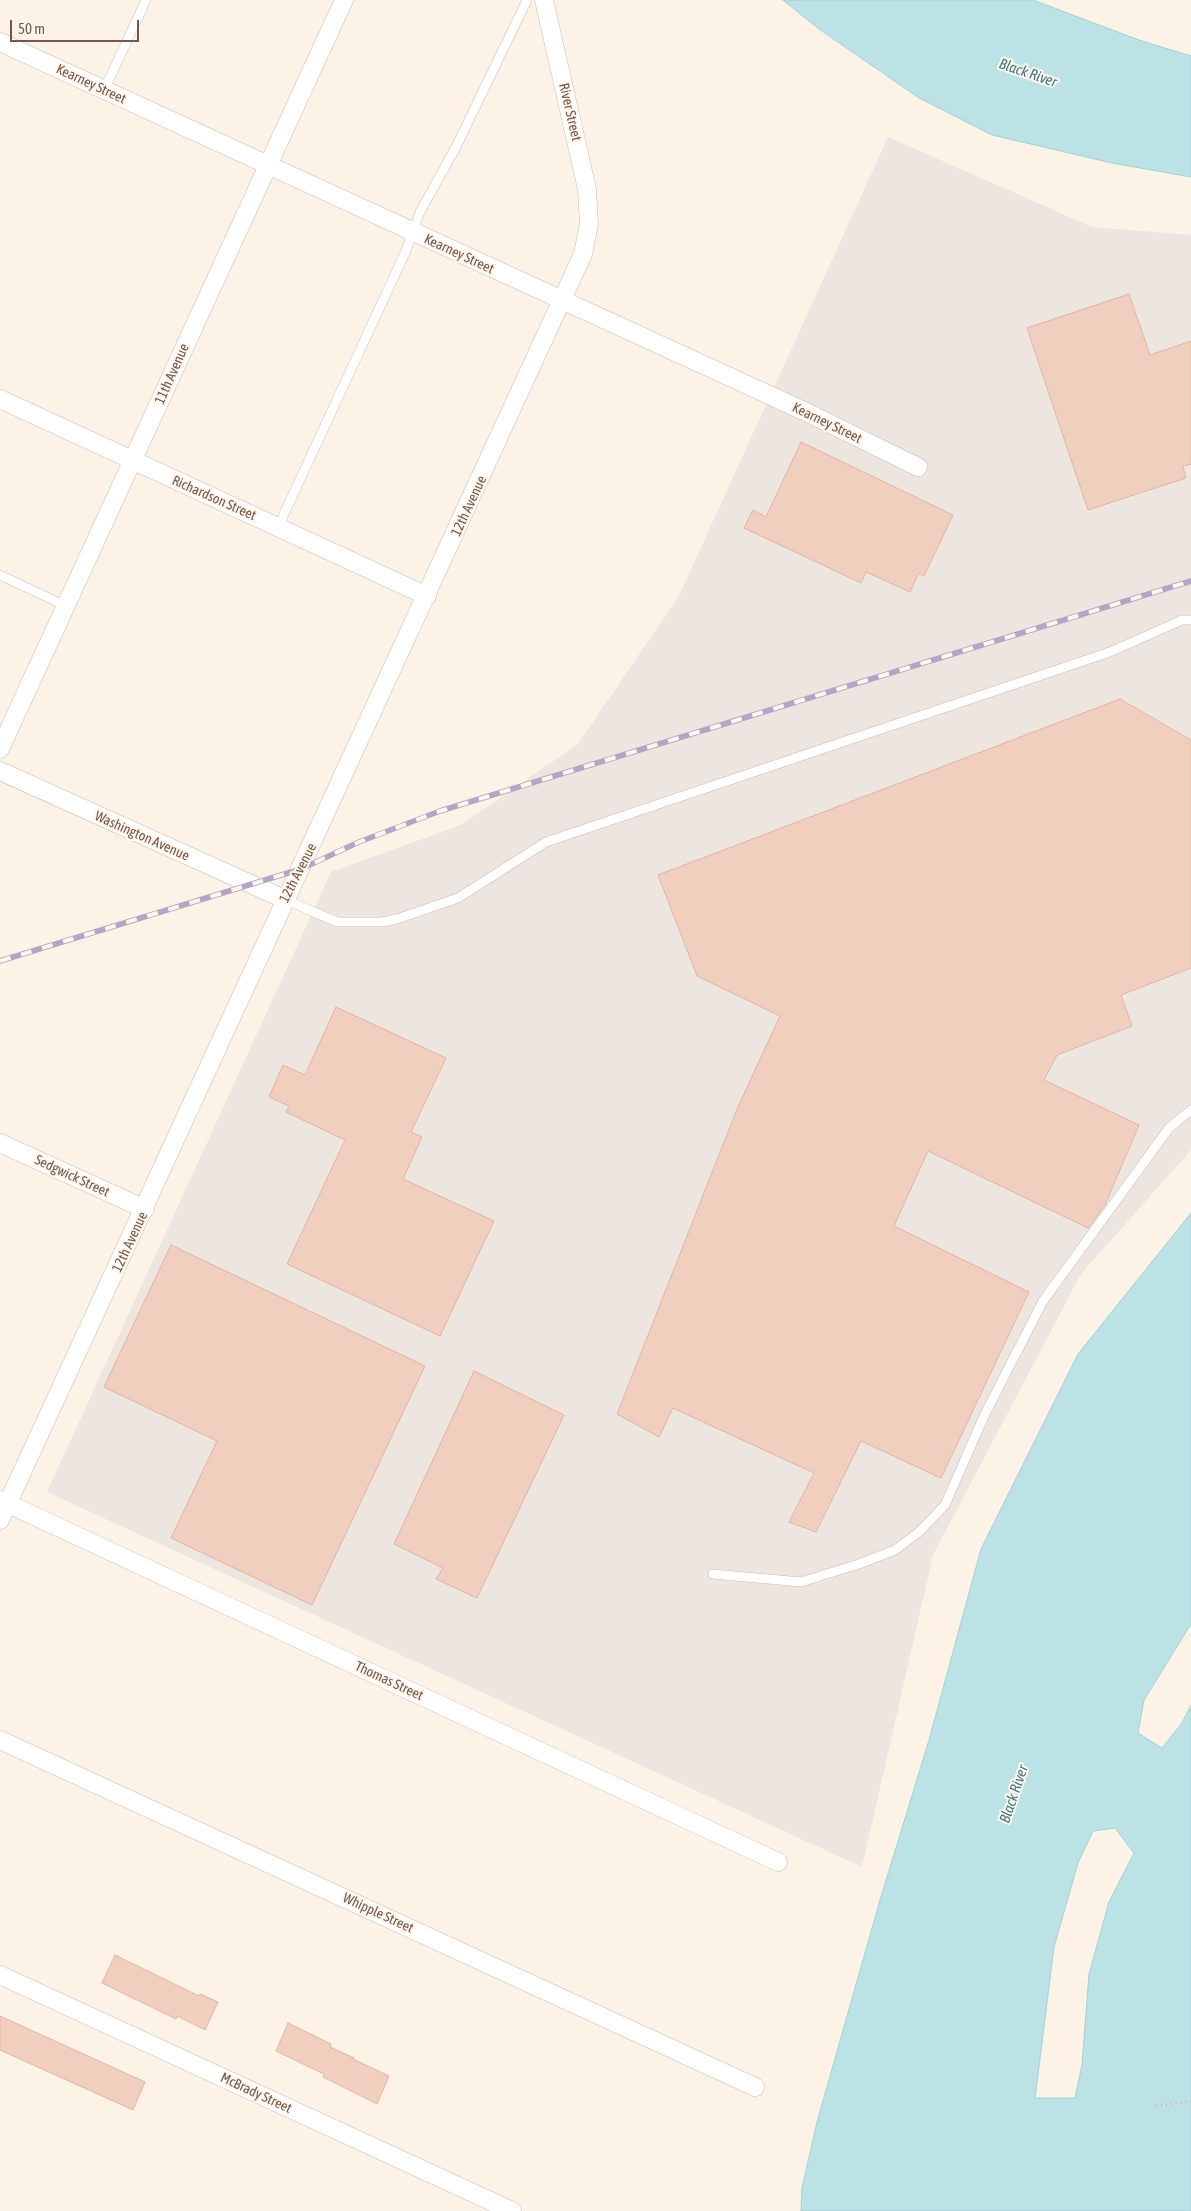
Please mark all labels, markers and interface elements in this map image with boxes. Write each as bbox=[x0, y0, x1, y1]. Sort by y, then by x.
scale bar bbox=[12, 10, 141, 42]
text: 50 m bbox=[18, 20, 45, 37]
water label: Black River bbox=[997, 55, 1059, 91]
street label: Kearney Street bbox=[53, 61, 129, 107]
street label: River Street bbox=[555, 81, 585, 143]
street label: Kearney Street bbox=[421, 231, 497, 277]
street label: 11th Avenue bbox=[151, 341, 193, 407]
street label: Kearney Street bbox=[790, 399, 864, 447]
street label: Richardson Street bbox=[169, 472, 259, 524]
street label: 12th Avenue bbox=[448, 473, 490, 539]
street label: Washington Avenue bbox=[92, 808, 192, 864]
street label: 12th Avenue bbox=[276, 840, 320, 906]
street label: Sedgwick Street bbox=[32, 1151, 112, 1201]
street label: 12th Avenue bbox=[109, 1209, 151, 1275]
street label: Thomas Street bbox=[352, 1658, 426, 1704]
water label: Black River bbox=[996, 1763, 1032, 1825]
street label: Whipple Street bbox=[340, 1889, 416, 1937]
street label: McBrady Street bbox=[218, 2069, 294, 2117]

